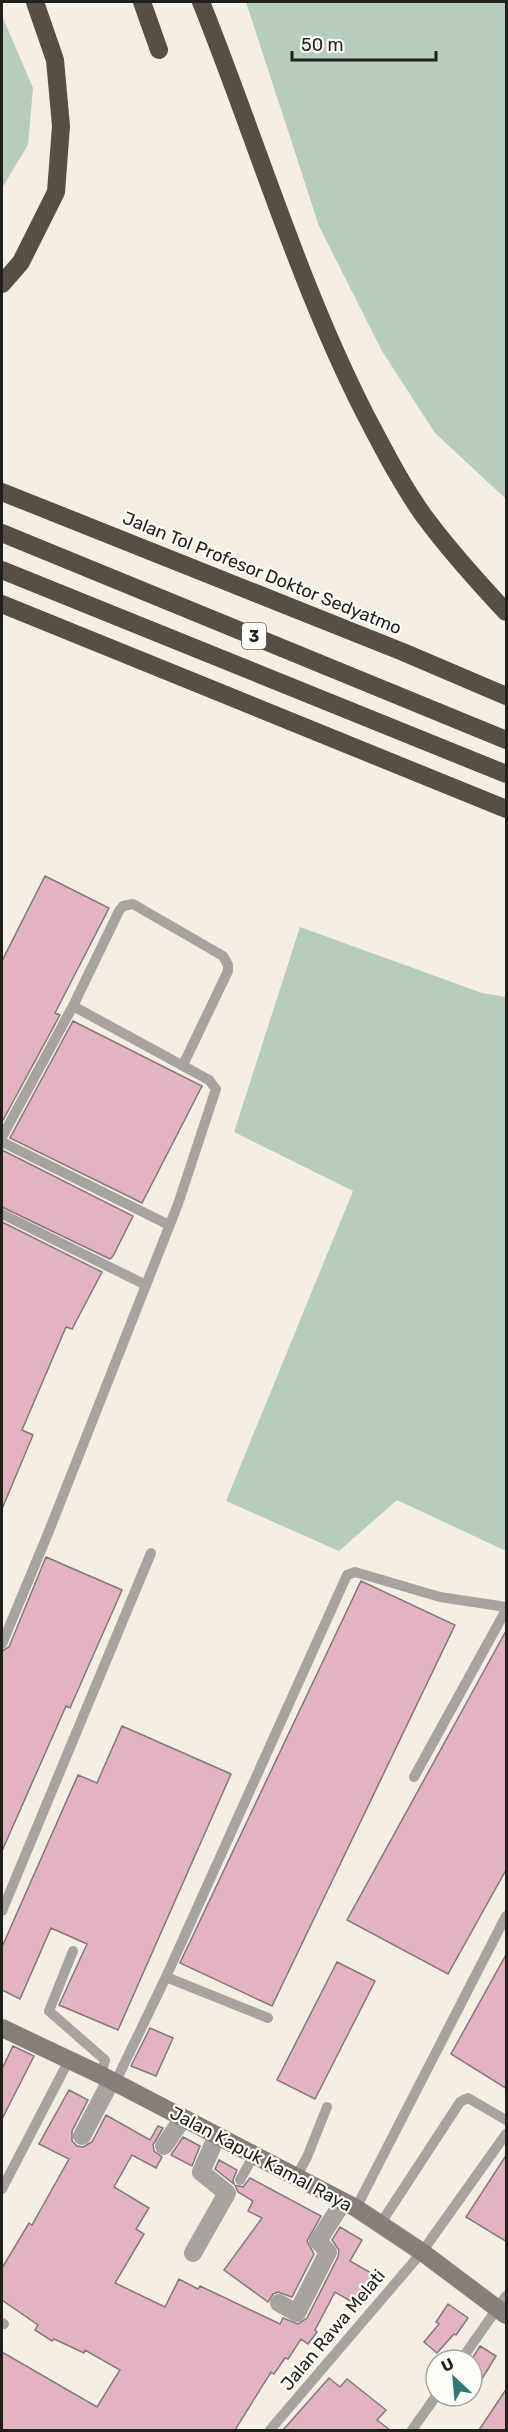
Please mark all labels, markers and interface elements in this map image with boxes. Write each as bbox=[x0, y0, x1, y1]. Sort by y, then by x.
scale bar bbox=[292, 24, 436, 62]
text: 50 m bbox=[301, 34, 344, 56]
street label: Jalan Tol Profesor Doktor Sedyatmo bbox=[119, 507, 405, 639]
road number: 3 bbox=[242, 623, 266, 649]
street label: Jalan Kapuk Kamal Raya bbox=[166, 2102, 356, 2216]
street label: Jalan Rawa Melati bbox=[276, 2265, 390, 2395]
north arrow bbox=[424, 2348, 484, 2408]
text: U bbox=[438, 2354, 457, 2376]

